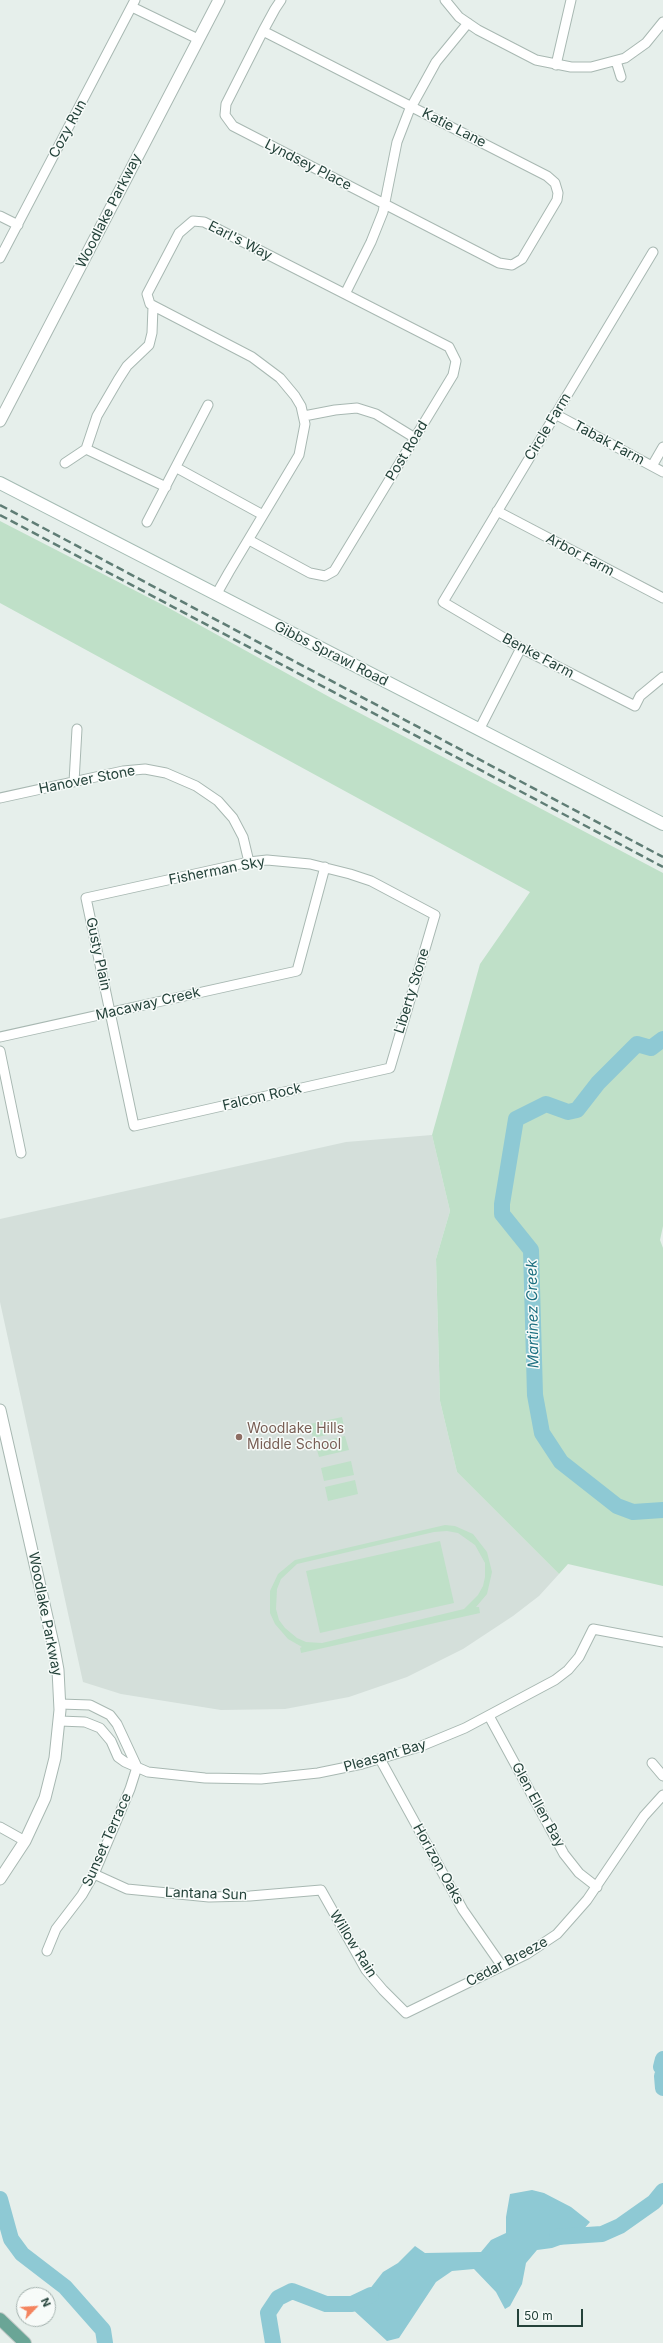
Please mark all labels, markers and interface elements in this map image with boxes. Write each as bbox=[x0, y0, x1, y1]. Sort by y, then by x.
street label: Cozy Run bbox=[46, 97, 90, 161]
street label: Katie Lane bbox=[419, 105, 489, 151]
street label: Lyndsey Place bbox=[262, 136, 354, 194]
street label: Woodlake Parkway bbox=[73, 151, 145, 271]
street label: Earl's Way bbox=[205, 218, 275, 264]
street label: Circle Farm bbox=[521, 390, 575, 464]
street label: Tabak Farm bbox=[571, 417, 647, 469]
street label: Post Road bbox=[383, 418, 431, 484]
street label: Arbor Farm bbox=[543, 530, 617, 580]
street label: Gibbs Sprawl Road bbox=[271, 618, 391, 690]
street label: Benke Farm bbox=[499, 630, 577, 682]
street label: Hanover Stone bbox=[37, 762, 137, 798]
street label: Fisherman Sky bbox=[167, 853, 267, 889]
street label: Gusty Plain bbox=[82, 916, 114, 992]
street label: Liberty Stone bbox=[391, 946, 433, 1036]
street label: Macaway Creek bbox=[94, 984, 202, 1024]
street label: Falcon Rock bbox=[221, 1080, 303, 1114]
water label: Martinez Creek bbox=[523, 1259, 543, 1369]
place label: Woodlake Hills Middle School bbox=[247, 1421, 344, 1454]
marker: Woodlake Hills Middle School bbox=[234, 1432, 244, 1442]
street label: Woodlake Parkway bbox=[25, 1550, 65, 1678]
street label: Pleasant Bay bbox=[342, 1736, 428, 1776]
street label: Glen Ellen Bay bbox=[508, 1760, 568, 1850]
street label: Sunset Terrace bbox=[79, 1791, 135, 1889]
street label: Horizon Oaks bbox=[409, 1821, 467, 1907]
street label: Lantana Sun bbox=[165, 1884, 247, 1904]
street label: Willow Rain bbox=[326, 1907, 380, 1981]
street label: Cedar Breeze bbox=[463, 1933, 551, 1991]
north arrow bbox=[16, 2287, 56, 2327]
text: N bbox=[38, 2296, 54, 2309]
scale bar bbox=[519, 2301, 585, 2327]
text: 50 m bbox=[524, 2308, 553, 2323]

